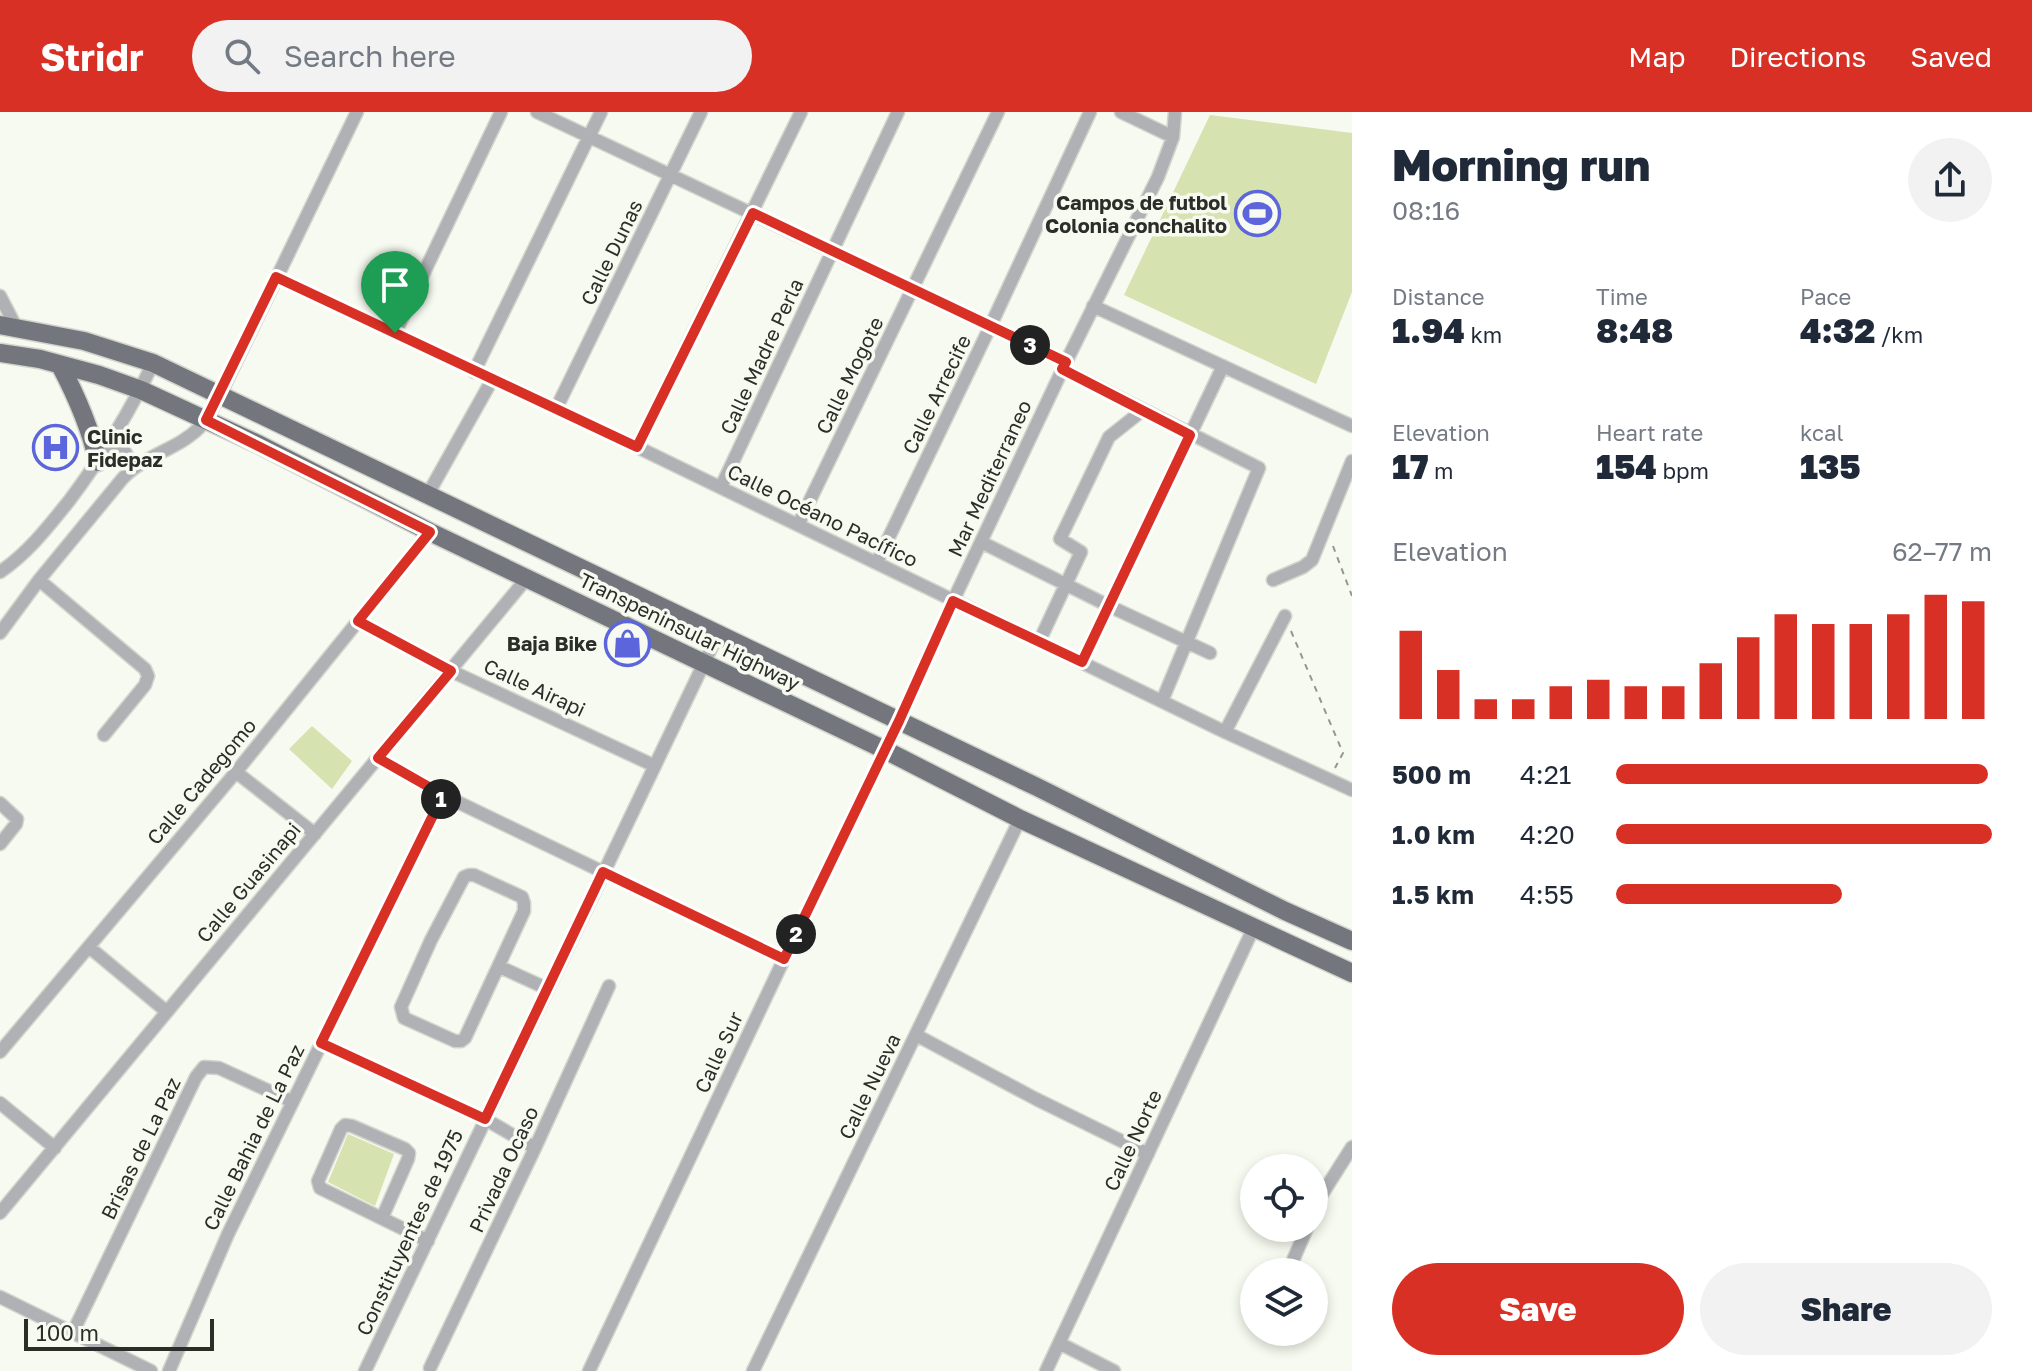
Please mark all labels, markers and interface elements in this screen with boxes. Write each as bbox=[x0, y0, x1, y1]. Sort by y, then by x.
search box bbox=[192, 20, 752, 92]
text: Stridr bbox=[40, 34, 144, 79]
icon: search bbox=[220, 34, 264, 78]
text: Search here bbox=[284, 38, 456, 74]
text: Map bbox=[1628, 40, 1685, 73]
text: Directions bbox=[1729, 40, 1866, 73]
text: Saved bbox=[1910, 40, 1992, 73]
text: Morning run bbox=[1392, 138, 1650, 191]
button: share bbox=[1908, 138, 1992, 222]
sports icon: Campos de futbol Colonia conchalito bbox=[1234, 189, 1282, 237]
place label: Campos de futbol Colonia conchalito bbox=[1045, 190, 1227, 237]
street label: Calle Dunas bbox=[575, 195, 647, 309]
text: 08:16 bbox=[1392, 195, 1460, 226]
pin bbox=[361, 251, 429, 333]
icon: arrive bbox=[373, 263, 417, 307]
street label: Calle Madre Perla bbox=[714, 274, 808, 438]
text: Distance bbox=[1392, 283, 1484, 310]
text: Time bbox=[1596, 283, 1648, 310]
text: Pace bbox=[1800, 283, 1851, 310]
text: 1.94 bbox=[1392, 310, 1465, 350]
text: 8:48 bbox=[1596, 310, 1673, 350]
text: 4:32 bbox=[1800, 310, 1875, 350]
street label: Calle Mogote bbox=[810, 313, 888, 437]
text: km bbox=[1465, 321, 1502, 348]
text: /km bbox=[1875, 321, 1923, 348]
pin: 3 bbox=[1010, 325, 1050, 365]
street label: Calle Arrecife bbox=[897, 331, 975, 457]
text: 3 bbox=[1023, 331, 1037, 358]
street label: Mar Mediterraneo bbox=[942, 396, 1036, 560]
text: Elevation bbox=[1392, 419, 1490, 446]
text: Heart rate bbox=[1596, 419, 1703, 446]
text: kcal bbox=[1800, 419, 1843, 446]
hospital icon: Clinic Fidepaz bbox=[32, 424, 80, 472]
place label: Clinic Fidepaz bbox=[87, 424, 163, 471]
text: 17 bbox=[1392, 446, 1429, 486]
text: 154 bbox=[1596, 446, 1657, 486]
text: 135 bbox=[1800, 446, 1861, 486]
text: m bbox=[1429, 457, 1454, 484]
text: bpm bbox=[1657, 457, 1709, 484]
street label: Calle Océano Pacífico bbox=[724, 459, 922, 571]
text: Elevation bbox=[1392, 536, 1508, 567]
text: 62–77 m bbox=[1892, 536, 1992, 567]
street label: Transpeninsular Highway bbox=[576, 567, 804, 695]
shop icon: Baja Bike bbox=[604, 619, 652, 667]
place label: Baja Bike bbox=[507, 631, 597, 655]
street label: Calle Airapi bbox=[480, 653, 590, 721]
street label: Calle Cadegomo bbox=[141, 713, 261, 849]
text: 500 m bbox=[1392, 759, 1471, 790]
text: 4:21 bbox=[1520, 759, 1571, 790]
pin: 1 bbox=[421, 779, 461, 819]
text: 1 bbox=[435, 785, 447, 812]
street label: Calle Guasinapi bbox=[191, 817, 305, 947]
text: 1.0 km bbox=[1392, 819, 1475, 850]
text: 4:20 bbox=[1520, 819, 1575, 850]
text: 1.5 km bbox=[1392, 879, 1474, 910]
text: 4:55 bbox=[1520, 879, 1574, 910]
pin: 2 bbox=[776, 914, 816, 954]
text: 2 bbox=[789, 920, 803, 947]
street label: Calle Sur bbox=[689, 1007, 747, 1096]
street label: Calle Nueva bbox=[833, 1029, 905, 1143]
street label: Calle Bahia de La Paz bbox=[198, 1040, 308, 1234]
street label: Brisas de La Paz bbox=[95, 1073, 185, 1223]
street label: Calle Norte bbox=[1098, 1085, 1166, 1195]
street label: Privada Ocaso bbox=[463, 1102, 543, 1236]
street label: Constituyentes de 1975 bbox=[351, 1125, 467, 1339]
map controls bbox=[1240, 1154, 1328, 1346]
button: locate bbox=[1240, 1154, 1328, 1242]
button: layers bbox=[1240, 1258, 1328, 1346]
button: Save bbox=[1392, 1263, 1684, 1355]
button: Share bbox=[1700, 1263, 1992, 1355]
scale bar bbox=[24, 1315, 214, 1351]
text: 100 m bbox=[36, 1319, 99, 1346]

